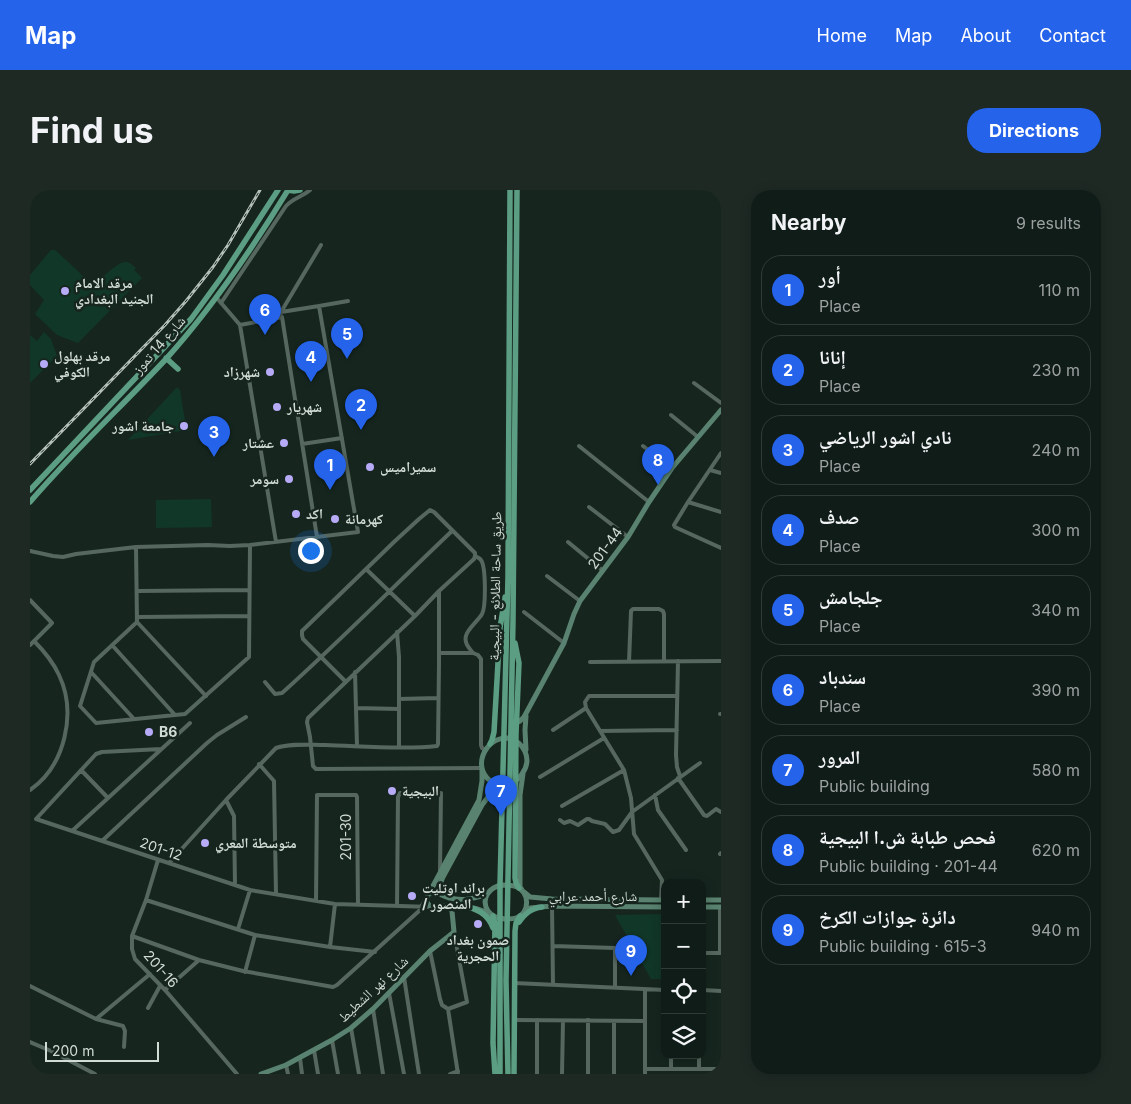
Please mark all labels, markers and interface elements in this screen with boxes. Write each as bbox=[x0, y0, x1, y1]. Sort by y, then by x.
text: Map bbox=[25, 21, 76, 50]
text: Home bbox=[817, 25, 867, 46]
text: Map bbox=[895, 25, 932, 46]
text: About bbox=[960, 25, 1011, 46]
text: Contact bbox=[1039, 25, 1106, 46]
button: Directions bbox=[967, 108, 1101, 153]
text: Find us bbox=[30, 109, 154, 151]
text: Nearby bbox=[771, 210, 846, 235]
text: 9 results bbox=[1016, 213, 1081, 233]
text: أور bbox=[819, 266, 841, 289]
place label: مرقد الامام الجنيد البغدادي bbox=[75, 274, 154, 310]
text: 1 bbox=[785, 280, 791, 300]
text: 110 m bbox=[1038, 280, 1080, 300]
marker: مرقد الامام الجنيد البغدادي bbox=[59, 285, 71, 297]
pin: 6 bbox=[249, 294, 281, 335]
text: Place bbox=[819, 296, 861, 316]
street label: شارع 14 تموز bbox=[128, 312, 190, 379]
pin: 5 bbox=[331, 318, 363, 359]
pin: 4 bbox=[295, 341, 327, 382]
text: إنانا bbox=[819, 346, 846, 369]
place label: مرقد بهلول الكوفي bbox=[54, 347, 110, 383]
marker: مرقد بهلول الكوفي bbox=[38, 358, 50, 370]
text: 2 bbox=[783, 360, 793, 380]
text: 230 m bbox=[1032, 360, 1080, 380]
place label: شهرزاد bbox=[224, 363, 260, 381]
marker: شهرزاد bbox=[264, 366, 276, 378]
text: Place bbox=[819, 376, 861, 396]
pin: 2 bbox=[345, 389, 377, 430]
place label: شهريار bbox=[286, 398, 322, 416]
marker: شهريار bbox=[271, 401, 283, 413]
pin: 3 bbox=[198, 416, 230, 457]
place label: جامعة اشور bbox=[111, 417, 174, 434]
marker: جامعة اشور bbox=[178, 420, 190, 432]
text: نادي اشور الرياضي bbox=[819, 426, 951, 449]
place label: عشتار bbox=[242, 434, 274, 451]
marker: عشتار bbox=[278, 437, 290, 449]
text: 3 bbox=[783, 440, 793, 460]
text: 240 m bbox=[1032, 440, 1080, 460]
pin: 8 bbox=[642, 444, 674, 485]
pin: 1 bbox=[314, 449, 346, 490]
text: Place bbox=[819, 456, 861, 476]
place label: سميراميس bbox=[380, 458, 437, 476]
marker: سميراميس bbox=[364, 461, 376, 473]
place label: سومر bbox=[249, 470, 279, 487]
marker: سومر bbox=[283, 473, 295, 485]
place label: اكد bbox=[306, 505, 323, 522]
text: صدف bbox=[819, 506, 859, 529]
marker: اكد bbox=[290, 508, 302, 520]
place label: كهرمانة bbox=[345, 510, 383, 528]
street label: طريق ساحة الطلائع - البيجية bbox=[485, 511, 506, 661]
marker: كهرمانة bbox=[329, 513, 341, 525]
text: 4 bbox=[783, 520, 793, 540]
text: 300 m bbox=[1031, 520, 1080, 540]
street label: 201-44 bbox=[584, 523, 625, 572]
text: Place bbox=[819, 536, 861, 556]
your location bbox=[298, 538, 324, 564]
text: جلجامش bbox=[819, 586, 883, 609]
text: 5 bbox=[783, 600, 793, 620]
text: 340 m bbox=[1031, 600, 1080, 620]
text: Place bbox=[819, 616, 861, 636]
text: سندباد bbox=[819, 666, 866, 689]
text: 6 bbox=[783, 680, 793, 700]
text: 390 m bbox=[1032, 680, 1080, 700]
text: Place bbox=[819, 696, 861, 716]
place label: B6 bbox=[159, 723, 177, 740]
marker: B6 bbox=[143, 726, 155, 738]
text: المرور bbox=[819, 746, 860, 769]
text: 7 bbox=[783, 760, 793, 780]
text: 580 m bbox=[1032, 760, 1080, 780]
pin: 7 bbox=[485, 775, 517, 816]
text: Public building bbox=[819, 776, 930, 796]
place label: البيجية bbox=[402, 782, 439, 800]
marker: البيجية bbox=[386, 785, 398, 797]
street label: 201-30 bbox=[337, 814, 354, 860]
text: فحص طبابة ش.ا البيجية bbox=[819, 826, 996, 849]
street label: 201-12 bbox=[138, 833, 185, 864]
place label: متوسطة المعري bbox=[215, 834, 297, 854]
marker: متوسطة المعري bbox=[199, 837, 211, 849]
text: 8 bbox=[783, 840, 793, 860]
text: 620 m bbox=[1032, 840, 1080, 860]
text: Public building · 201-44 bbox=[819, 856, 998, 876]
place label: براند اوتليت / المنصور bbox=[422, 879, 485, 912]
map controls bbox=[661, 879, 706, 1059]
button: + bbox=[661, 879, 706, 924]
street label: شارع أحمد عرابي bbox=[549, 887, 637, 908]
marker: براند اوتليت / المنصور bbox=[406, 890, 418, 902]
text: دائرة جوازات الكرخ bbox=[819, 906, 956, 929]
marker: صمون بغداد الحجرية bbox=[472, 918, 484, 930]
text: 9 bbox=[783, 920, 793, 940]
text: 940 m bbox=[1031, 920, 1080, 940]
button: − bbox=[661, 924, 706, 969]
place label: صمون بغداد الحجرية bbox=[447, 931, 509, 964]
pin: 9 bbox=[615, 935, 647, 976]
text: Public building · 615-3 bbox=[819, 936, 987, 956]
street label: 201-16 bbox=[141, 947, 182, 991]
street label: شارع نهر الشطيط bbox=[334, 952, 413, 1027]
button: locate bbox=[661, 969, 706, 1014]
button: layers bbox=[661, 1014, 706, 1059]
scale bar bbox=[45, 1039, 159, 1062]
text: 200 m bbox=[52, 1042, 94, 1059]

